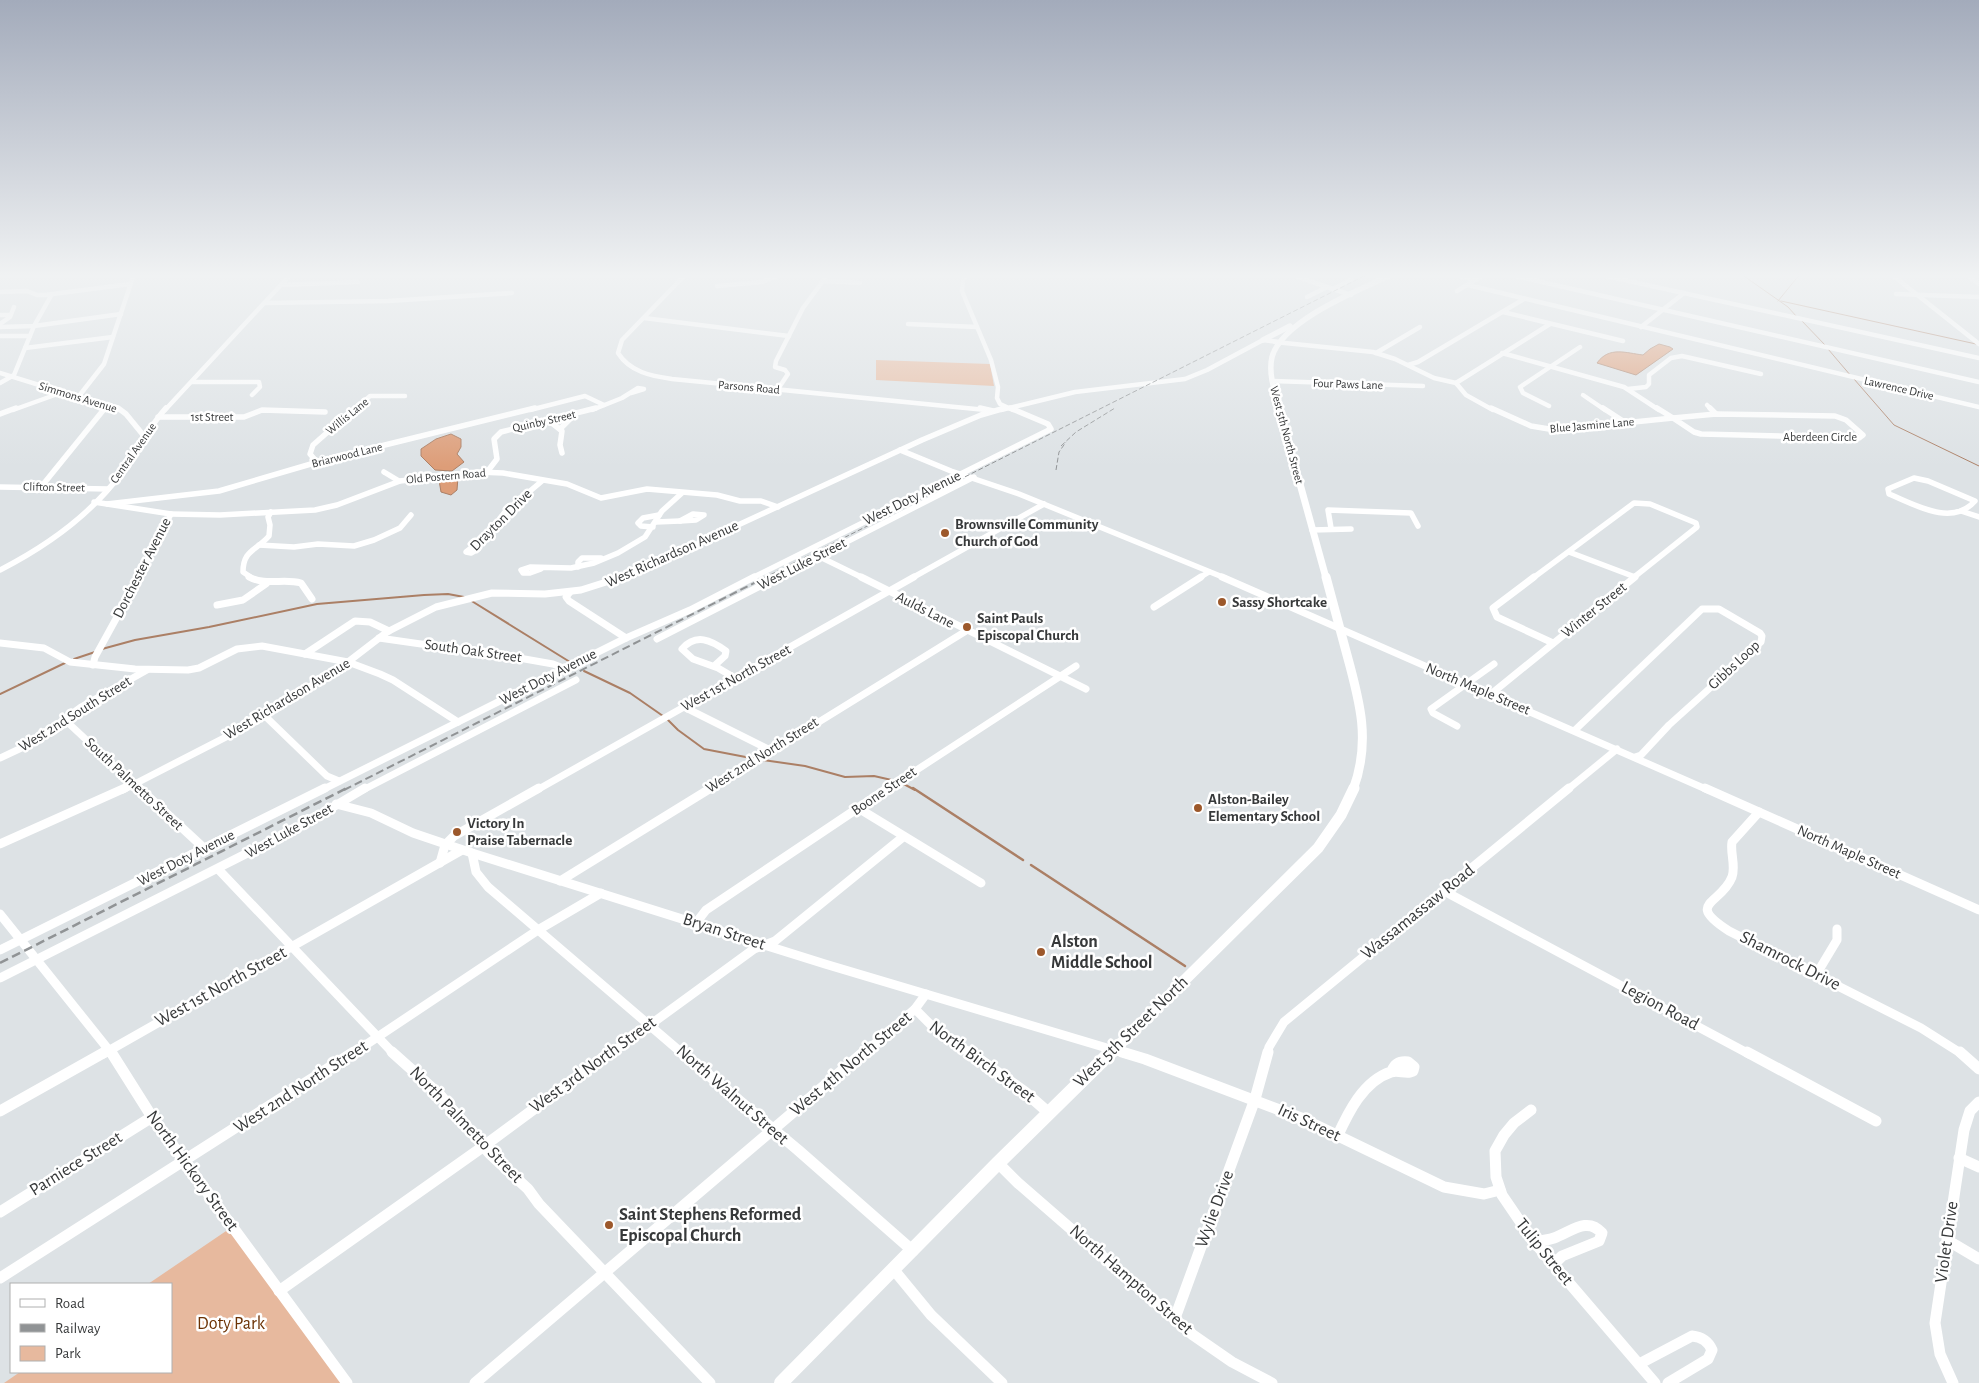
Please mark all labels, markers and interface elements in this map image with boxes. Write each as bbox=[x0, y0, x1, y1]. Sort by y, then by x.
street label: Lawrence Drive bbox=[1863, 374, 1935, 402]
street label: Four Paws Lane bbox=[1313, 377, 1383, 391]
street label: Parsons Road bbox=[718, 378, 780, 396]
street label: Simmons Avenue bbox=[38, 379, 118, 415]
street label: West 5th North Street bbox=[1268, 385, 1306, 485]
street label: Willis Lane bbox=[323, 395, 371, 437]
street label: Quinby Street bbox=[511, 408, 577, 435]
street label: 1st Street bbox=[191, 411, 233, 423]
street label: Blue Jasmine Lane bbox=[1549, 415, 1635, 435]
street label: Central Avenue bbox=[108, 421, 158, 485]
street label: Aberdeen Circle bbox=[1783, 431, 1857, 443]
street label: Briarwood Lane bbox=[310, 440, 384, 470]
street label: Old Postern Road bbox=[406, 467, 486, 485]
street label: West Doty Avenue bbox=[861, 468, 963, 528]
street label: Clifton Street bbox=[23, 480, 85, 494]
street label: Drayton Drive bbox=[467, 486, 535, 554]
street label: Dorchester Avenue bbox=[110, 515, 174, 621]
place label: Brownsville Community Church of God bbox=[955, 517, 1099, 549]
street label: West Richardson Avenue bbox=[603, 518, 741, 590]
marker: Brownsville Community Church of God bbox=[939, 527, 951, 539]
street label: West Luke Street bbox=[755, 535, 849, 593]
street label: Winter Street bbox=[1559, 579, 1630, 641]
street label: Aulds Lane bbox=[893, 589, 957, 631]
place label: Sassy Shortcake bbox=[1232, 595, 1327, 610]
marker: Sassy Shortcake bbox=[1216, 596, 1228, 608]
place label: Saint Pauls Episcopal Church bbox=[977, 611, 1079, 643]
marker: Saint Pauls Episcopal Church bbox=[961, 621, 973, 633]
street label: South Oak Street bbox=[423, 637, 523, 665]
street label: Gibbs Loop bbox=[1705, 638, 1763, 692]
street label: West 1st North Street bbox=[679, 642, 794, 714]
street label: West Doty Avenue bbox=[497, 646, 599, 708]
street label: West Richardson Avenue bbox=[221, 655, 353, 743]
street label: North Maple Street bbox=[1424, 660, 1533, 718]
street label: West 2nd South Street bbox=[16, 673, 134, 755]
street label: West 2nd North Street bbox=[703, 714, 821, 796]
street label: South Palmetto Street bbox=[82, 735, 186, 833]
street label: Boone Street bbox=[849, 764, 919, 818]
place label: Alston-Bailey Elementary School bbox=[1208, 792, 1320, 824]
street label: West Luke Street bbox=[243, 801, 336, 861]
marker: Alston-Bailey Elementary School bbox=[1192, 802, 1204, 814]
place label: Victory In Praise Tabernacle bbox=[467, 816, 572, 848]
street label: North Maple Street bbox=[1795, 822, 1903, 882]
marker: Victory In Praise Tabernacle bbox=[451, 826, 463, 838]
street label: West Doty Avenue bbox=[135, 827, 237, 889]
street label: Wassamassaw Road bbox=[1358, 861, 1478, 963]
street label: Bryan Street bbox=[680, 910, 768, 954]
street label: Shamrock Drive bbox=[1737, 928, 1843, 994]
place label: Alston Middle School bbox=[1051, 933, 1153, 972]
street label: West 1st North Street bbox=[152, 943, 290, 1031]
marker: Alston Middle School bbox=[1035, 946, 1047, 958]
street label: West 5th Street North bbox=[1070, 973, 1192, 1091]
street label: Legion Road bbox=[1618, 978, 1702, 1034]
street label: West 4th North Street bbox=[787, 1008, 915, 1120]
street label: West 3rd North Street bbox=[527, 1013, 660, 1117]
street label: North Birch Street bbox=[926, 1018, 1038, 1106]
street label: West 2nd North Street bbox=[231, 1037, 371, 1137]
street label: North Walnut Street bbox=[673, 1042, 792, 1149]
street label: North Palmetto Street bbox=[406, 1063, 526, 1187]
street label: Iris Street bbox=[1275, 1101, 1343, 1145]
street label: North Hickory Street bbox=[142, 1108, 242, 1235]
street label: Parniece Street bbox=[27, 1128, 126, 1200]
street label: Wylie Drive bbox=[1193, 1168, 1237, 1250]
street label: Violet Drive bbox=[1932, 1200, 1962, 1284]
place label: Saint Stephens Reformed Episcopal Church bbox=[619, 1206, 802, 1245]
street label: Tulip Street bbox=[1512, 1215, 1576, 1289]
marker: Saint Stephens Reformed Episcopal Church bbox=[603, 1219, 615, 1231]
street label: North Hampton Street bbox=[1066, 1222, 1196, 1338]
legend bbox=[10, 1283, 172, 1373]
text: Road bbox=[55, 1296, 85, 1311]
park label: Doty Park bbox=[197, 1315, 266, 1333]
text: Railway bbox=[55, 1321, 101, 1336]
text: Park bbox=[55, 1346, 81, 1361]

